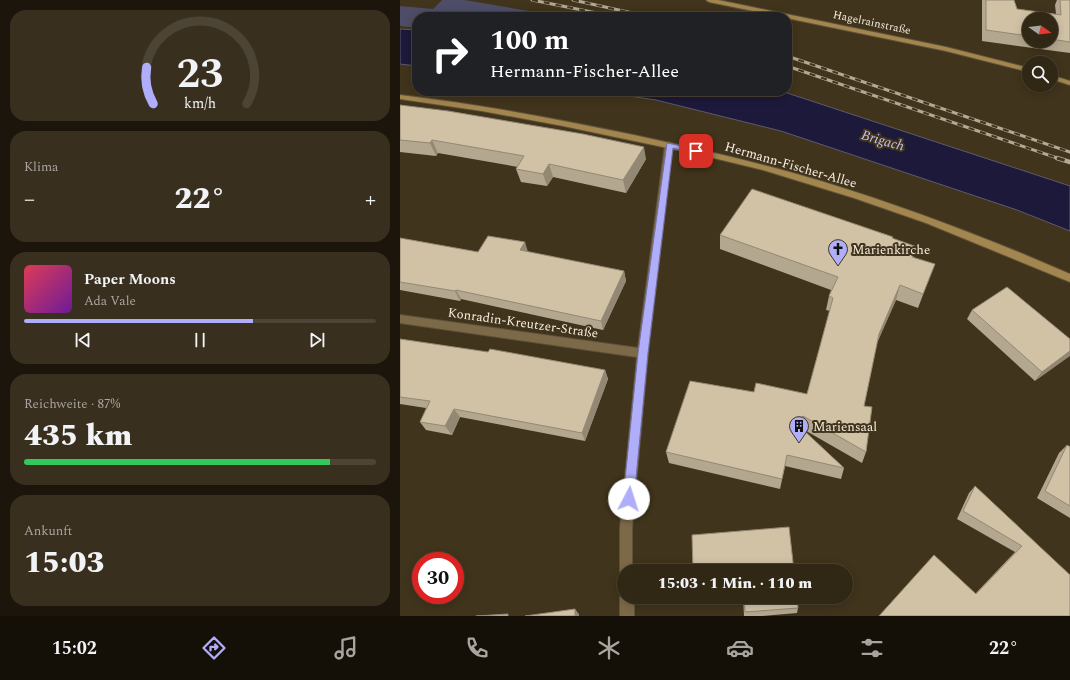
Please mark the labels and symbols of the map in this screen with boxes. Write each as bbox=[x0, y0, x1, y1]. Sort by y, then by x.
street label: Hagelrainstraße bbox=[832, 6, 912, 39]
north arrow bbox=[1022, 12, 1058, 48]
water label: Brigach bbox=[859, 124, 907, 157]
pin bbox=[679, 134, 713, 168]
street label: Hermann-Fischer-Allee bbox=[722, 137, 859, 193]
church icon: Marienkirche bbox=[827, 238, 849, 266]
place label: Marienkirche bbox=[852, 240, 930, 260]
street label: Konradin-Kreutzer-Straße bbox=[446, 303, 599, 343]
building icon: Mariensaal bbox=[788, 415, 810, 443]
place label: Mariensaal bbox=[813, 417, 877, 437]
position arrow bbox=[608, 478, 650, 520]
speed limit sign: 30 bbox=[412, 552, 464, 604]

